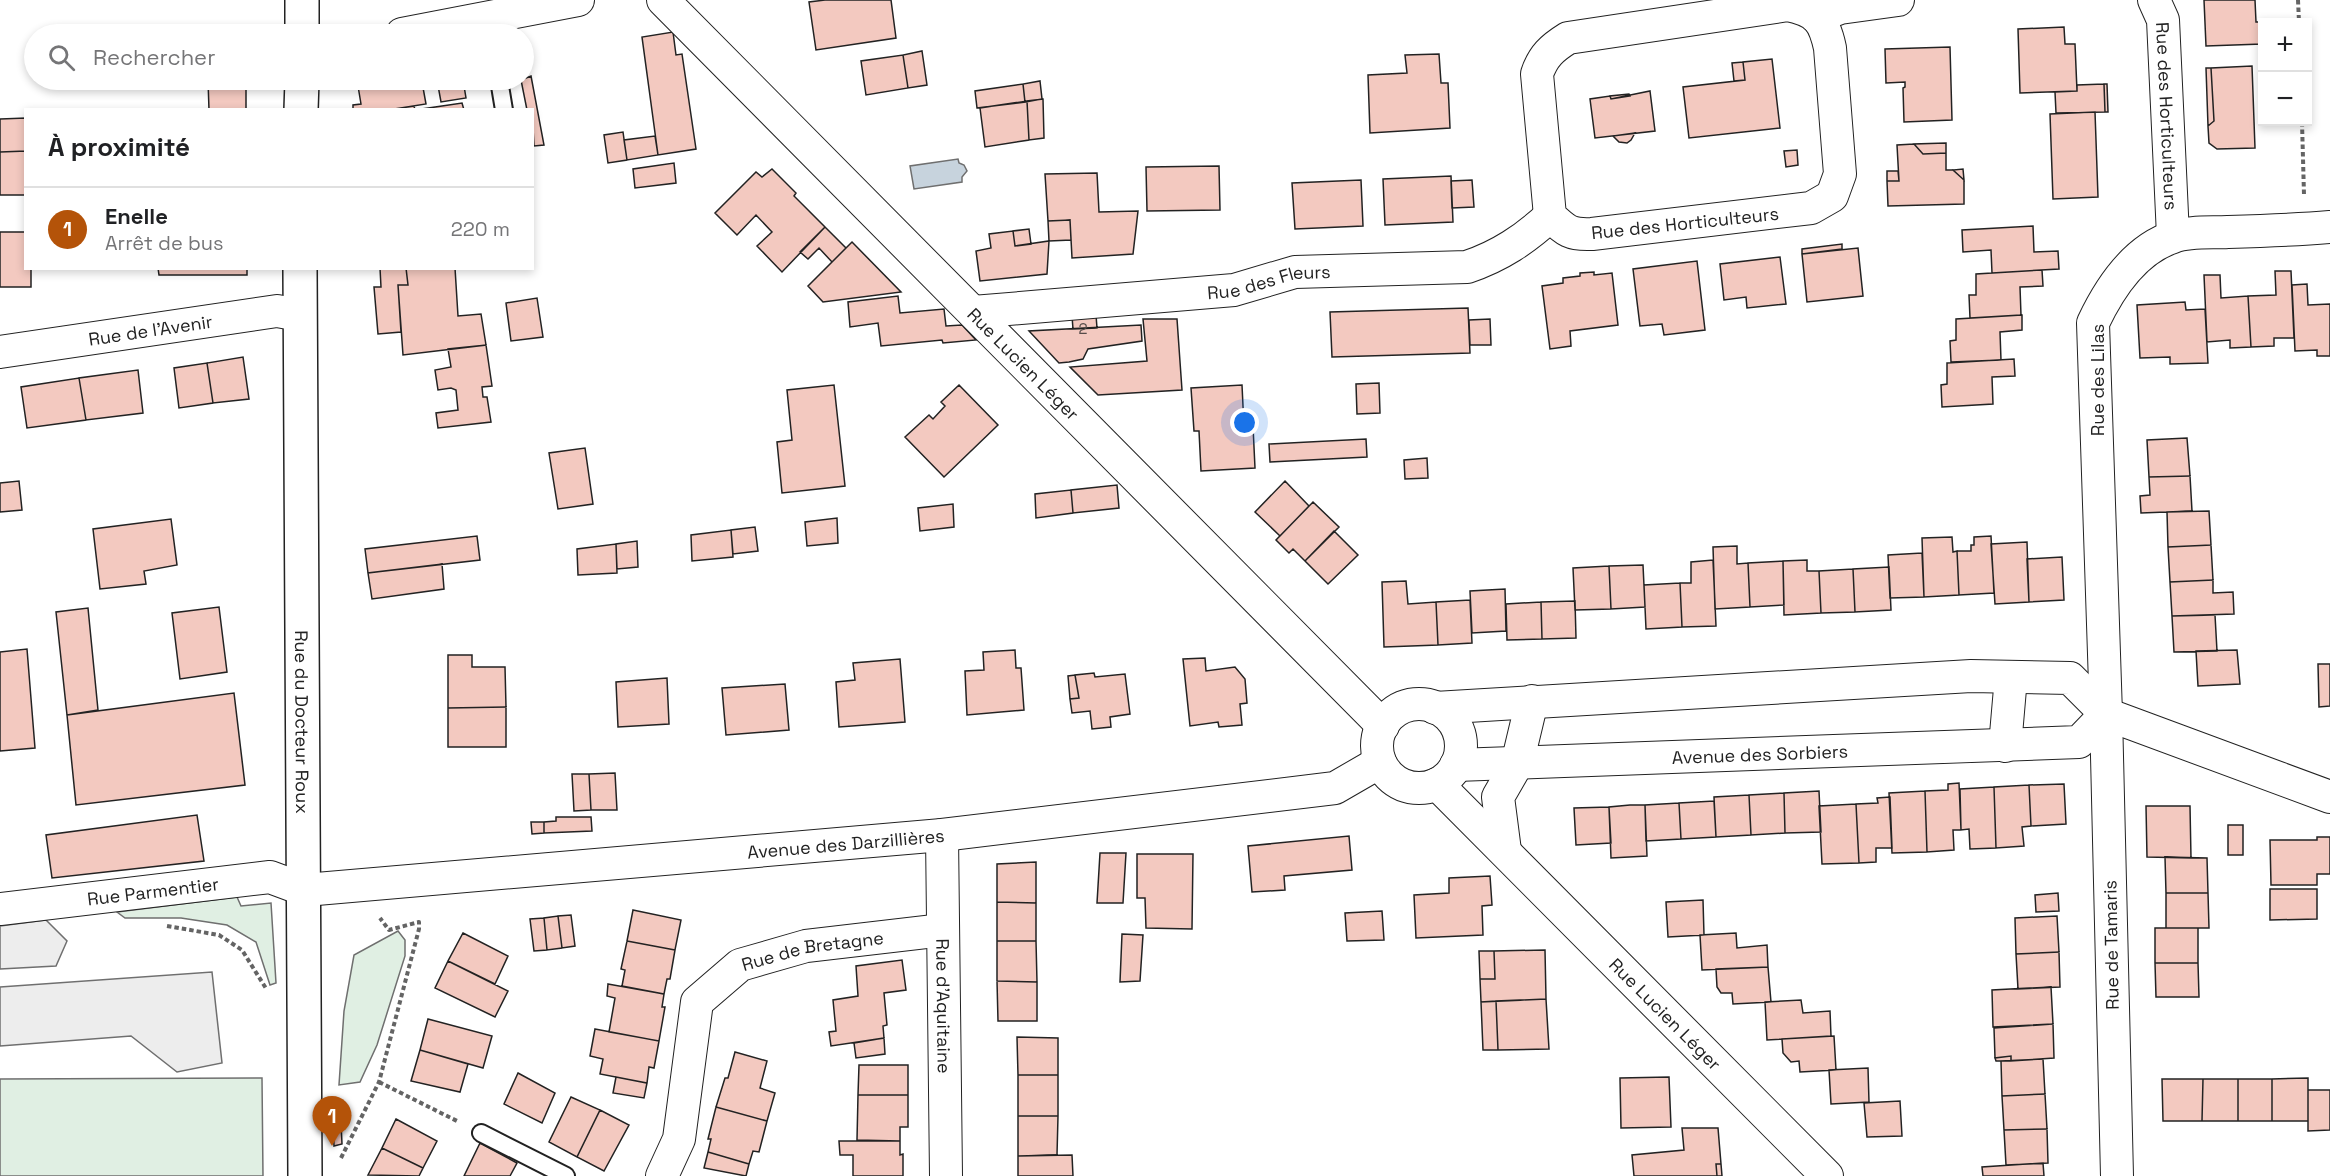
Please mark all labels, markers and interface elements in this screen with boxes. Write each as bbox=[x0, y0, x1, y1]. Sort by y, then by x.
map controls bbox=[2258, 18, 2312, 126]
button: + bbox=[2258, 18, 2312, 72]
street label: Rue des Horticulteurs bbox=[2152, 21, 2183, 211]
search box bbox=[24, 24, 534, 90]
icon: search bbox=[45, 41, 78, 74]
text: Rechercher bbox=[93, 43, 215, 71]
button: − bbox=[2258, 72, 2312, 126]
text: À proximité bbox=[48, 130, 190, 164]
text: Enelle bbox=[105, 202, 168, 230]
street label: Rue des Horticulteurs bbox=[1590, 202, 1780, 244]
text: 1 bbox=[63, 216, 72, 242]
text: 220 m bbox=[451, 216, 510, 242]
text: Arrêt de bus bbox=[105, 230, 224, 256]
street label: Rue des Fleurs bbox=[1206, 259, 1331, 304]
street label: Rue Lucien Léger bbox=[963, 302, 1084, 425]
street label: Rue de l'Avenir bbox=[87, 309, 214, 350]
house number: 2 bbox=[1078, 319, 1088, 338]
street label: Rue des Lilas bbox=[2086, 324, 2109, 436]
your location bbox=[1230, 408, 1259, 437]
street label: Rue du Docteur Roux bbox=[290, 630, 315, 814]
street label: Avenue des Sorbiers bbox=[1671, 739, 1848, 769]
street label: Avenue des Darzillières bbox=[746, 823, 945, 863]
street label: Rue Parmentier bbox=[86, 872, 220, 910]
street label: Rue de Tamaris bbox=[2098, 880, 2124, 1010]
street label: Rue de Bretagne bbox=[739, 926, 885, 976]
street label: Rue d'Aquitaine bbox=[932, 938, 956, 1074]
street label: Rue Lucien Léger bbox=[1605, 953, 1727, 1075]
pin: 1 bbox=[312, 1096, 352, 1146]

